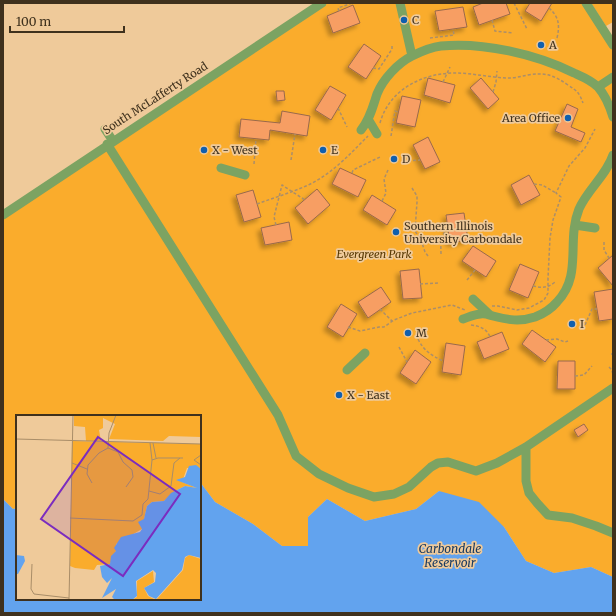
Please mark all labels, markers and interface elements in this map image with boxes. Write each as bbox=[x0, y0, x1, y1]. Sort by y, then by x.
scale bar bbox=[10, 8, 124, 34]
place label: C bbox=[412, 13, 419, 27]
text: 100 m bbox=[16, 14, 51, 29]
marker: C bbox=[399, 15, 409, 25]
place label: A bbox=[548, 38, 557, 52]
marker: A bbox=[536, 40, 546, 50]
street label: South McLafferty Road bbox=[100, 59, 210, 137]
place label: Area Office bbox=[501, 111, 560, 125]
marker: Area Office bbox=[563, 113, 573, 123]
place label: X - West bbox=[212, 143, 258, 157]
place label: E bbox=[331, 143, 338, 157]
marker: X - West bbox=[199, 145, 209, 155]
marker: E bbox=[318, 145, 328, 155]
place label: D bbox=[402, 152, 410, 166]
marker: D bbox=[389, 154, 399, 164]
place label: Southern Illinois University Carbondale bbox=[404, 219, 522, 246]
marker: Southern Illinois University Carbondale bbox=[391, 227, 401, 237]
park label: Evergreen Park bbox=[336, 247, 412, 261]
place label: I bbox=[580, 317, 584, 331]
marker: I bbox=[567, 319, 577, 329]
place label: M bbox=[416, 326, 427, 340]
marker: M bbox=[403, 328, 413, 338]
place label: X - East bbox=[347, 388, 390, 402]
marker: X - East bbox=[334, 390, 344, 400]
inset map bbox=[16, 415, 201, 600]
water label: Carbondale Reservoir bbox=[418, 541, 482, 570]

